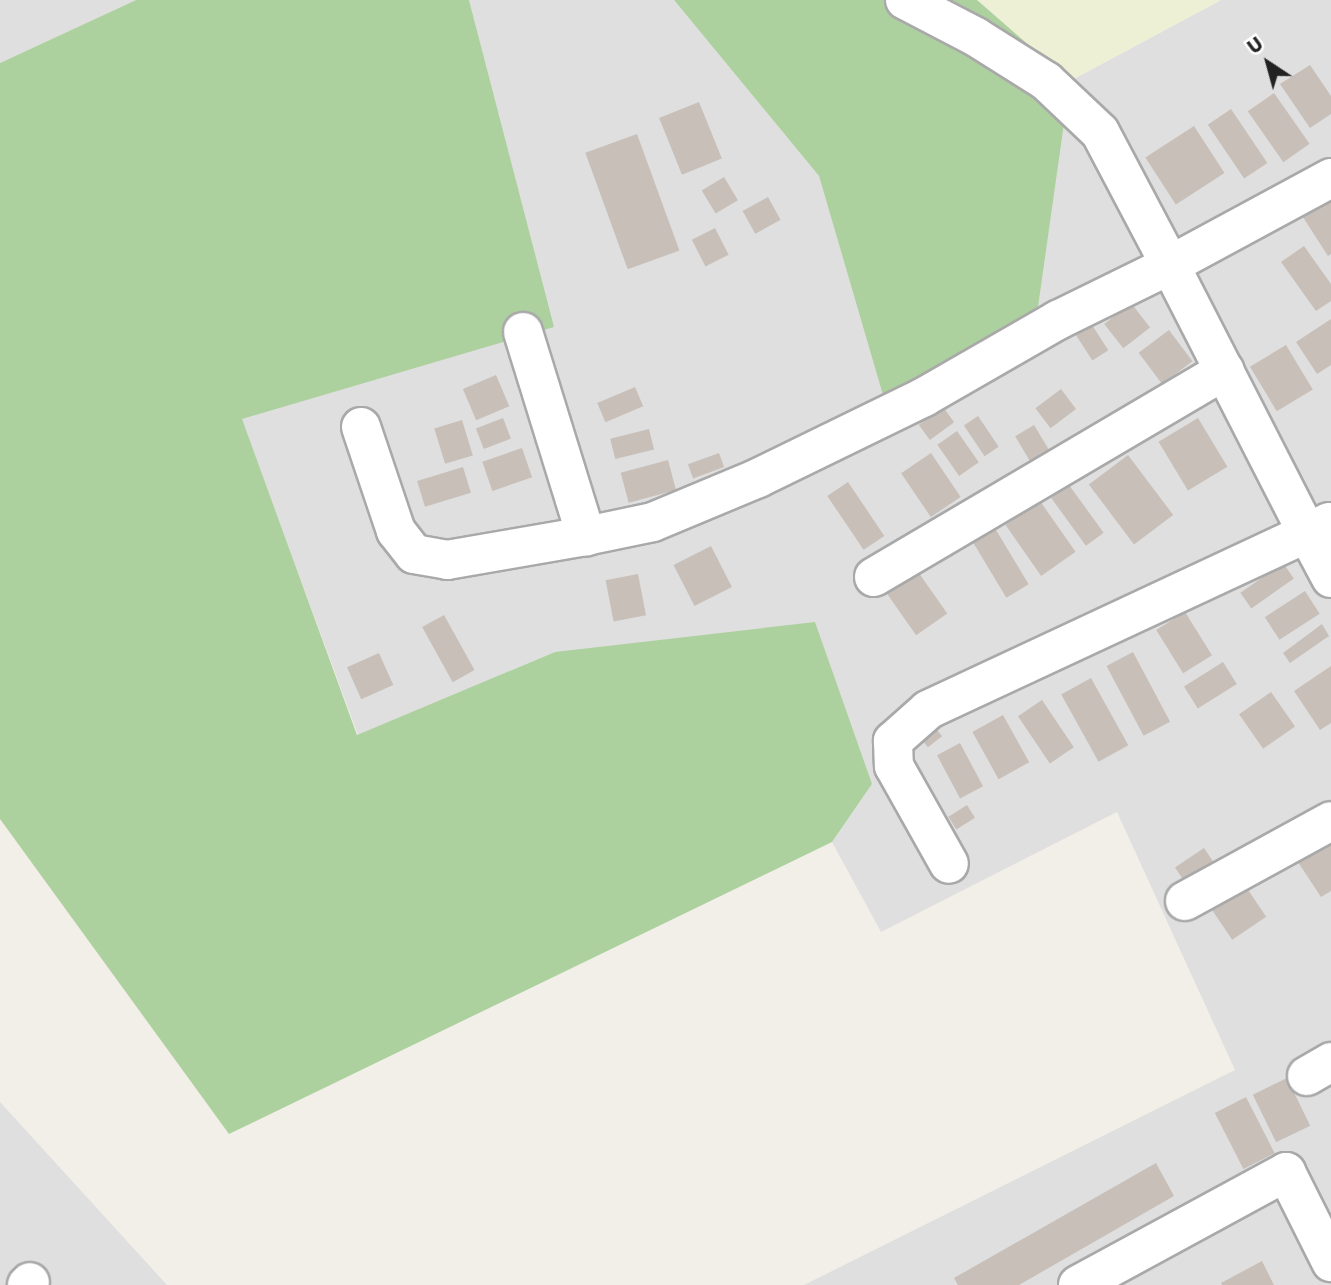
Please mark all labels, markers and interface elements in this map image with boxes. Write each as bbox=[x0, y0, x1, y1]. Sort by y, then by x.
north arrow bbox=[1233, 28, 1303, 98]
text: U bbox=[1242, 31, 1269, 60]

